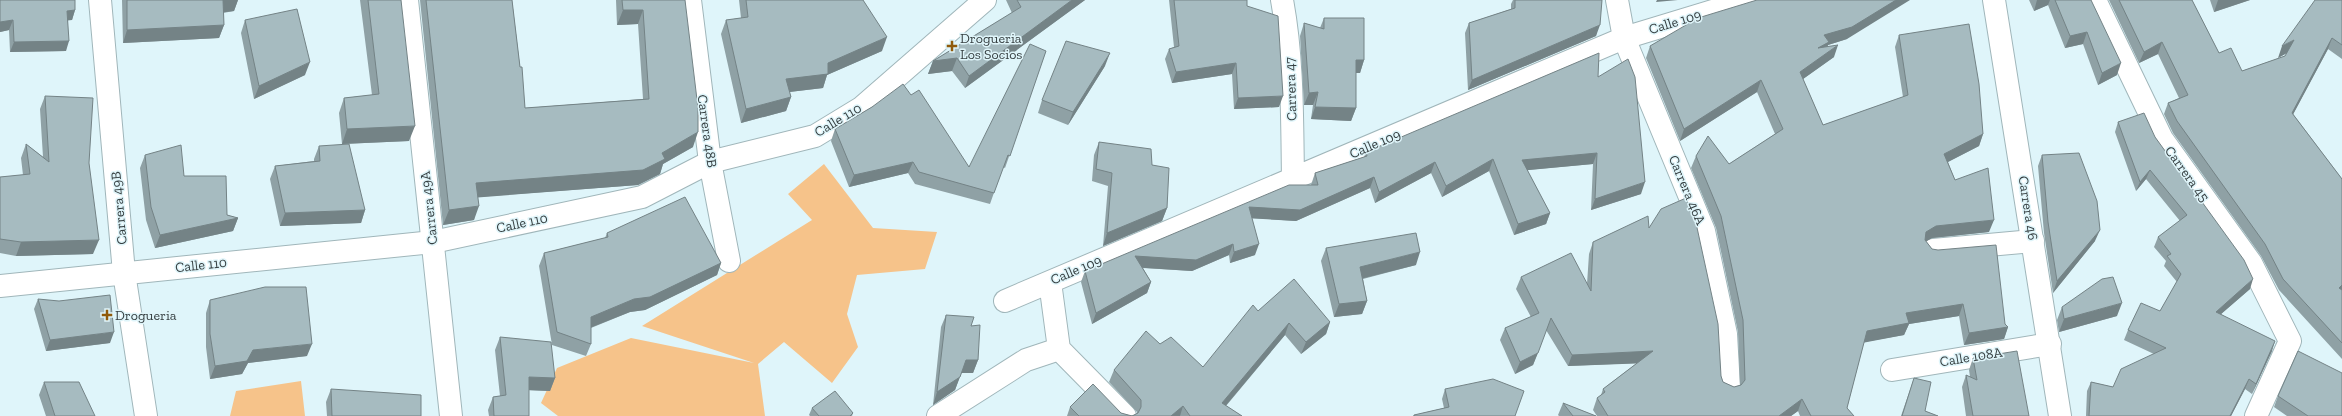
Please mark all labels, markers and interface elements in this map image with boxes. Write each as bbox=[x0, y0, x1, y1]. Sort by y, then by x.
street label: Calle 109 bbox=[1647, 6, 1703, 38]
place label: Drogueria Los Socios bbox=[960, 30, 1022, 63]
marker: Drogueria Los Socios bbox=[947, 41, 957, 51]
street label: Carrera 47 bbox=[1281, 56, 1301, 121]
street label: Carrera 48B bbox=[693, 93, 721, 169]
street label: Calle 110 bbox=[811, 99, 865, 141]
street label: Calle 109 bbox=[1347, 126, 1403, 162]
street label: Carrera 45 bbox=[2161, 143, 2213, 205]
street label: Carrera 46A bbox=[1665, 153, 1710, 228]
street label: Carrera 49A bbox=[417, 169, 441, 246]
street label: Carrera 49B bbox=[107, 171, 131, 245]
street label: Carrera 46 bbox=[2015, 175, 2041, 241]
street label: Calle 110 bbox=[495, 209, 549, 237]
street label: Calle 109 bbox=[1048, 252, 1104, 288]
street label: Calle 110 bbox=[174, 254, 228, 276]
place label: Drogueria bbox=[115, 307, 177, 324]
marker: Drogueria bbox=[102, 310, 112, 320]
street label: Calle 108A bbox=[1939, 344, 2004, 370]

